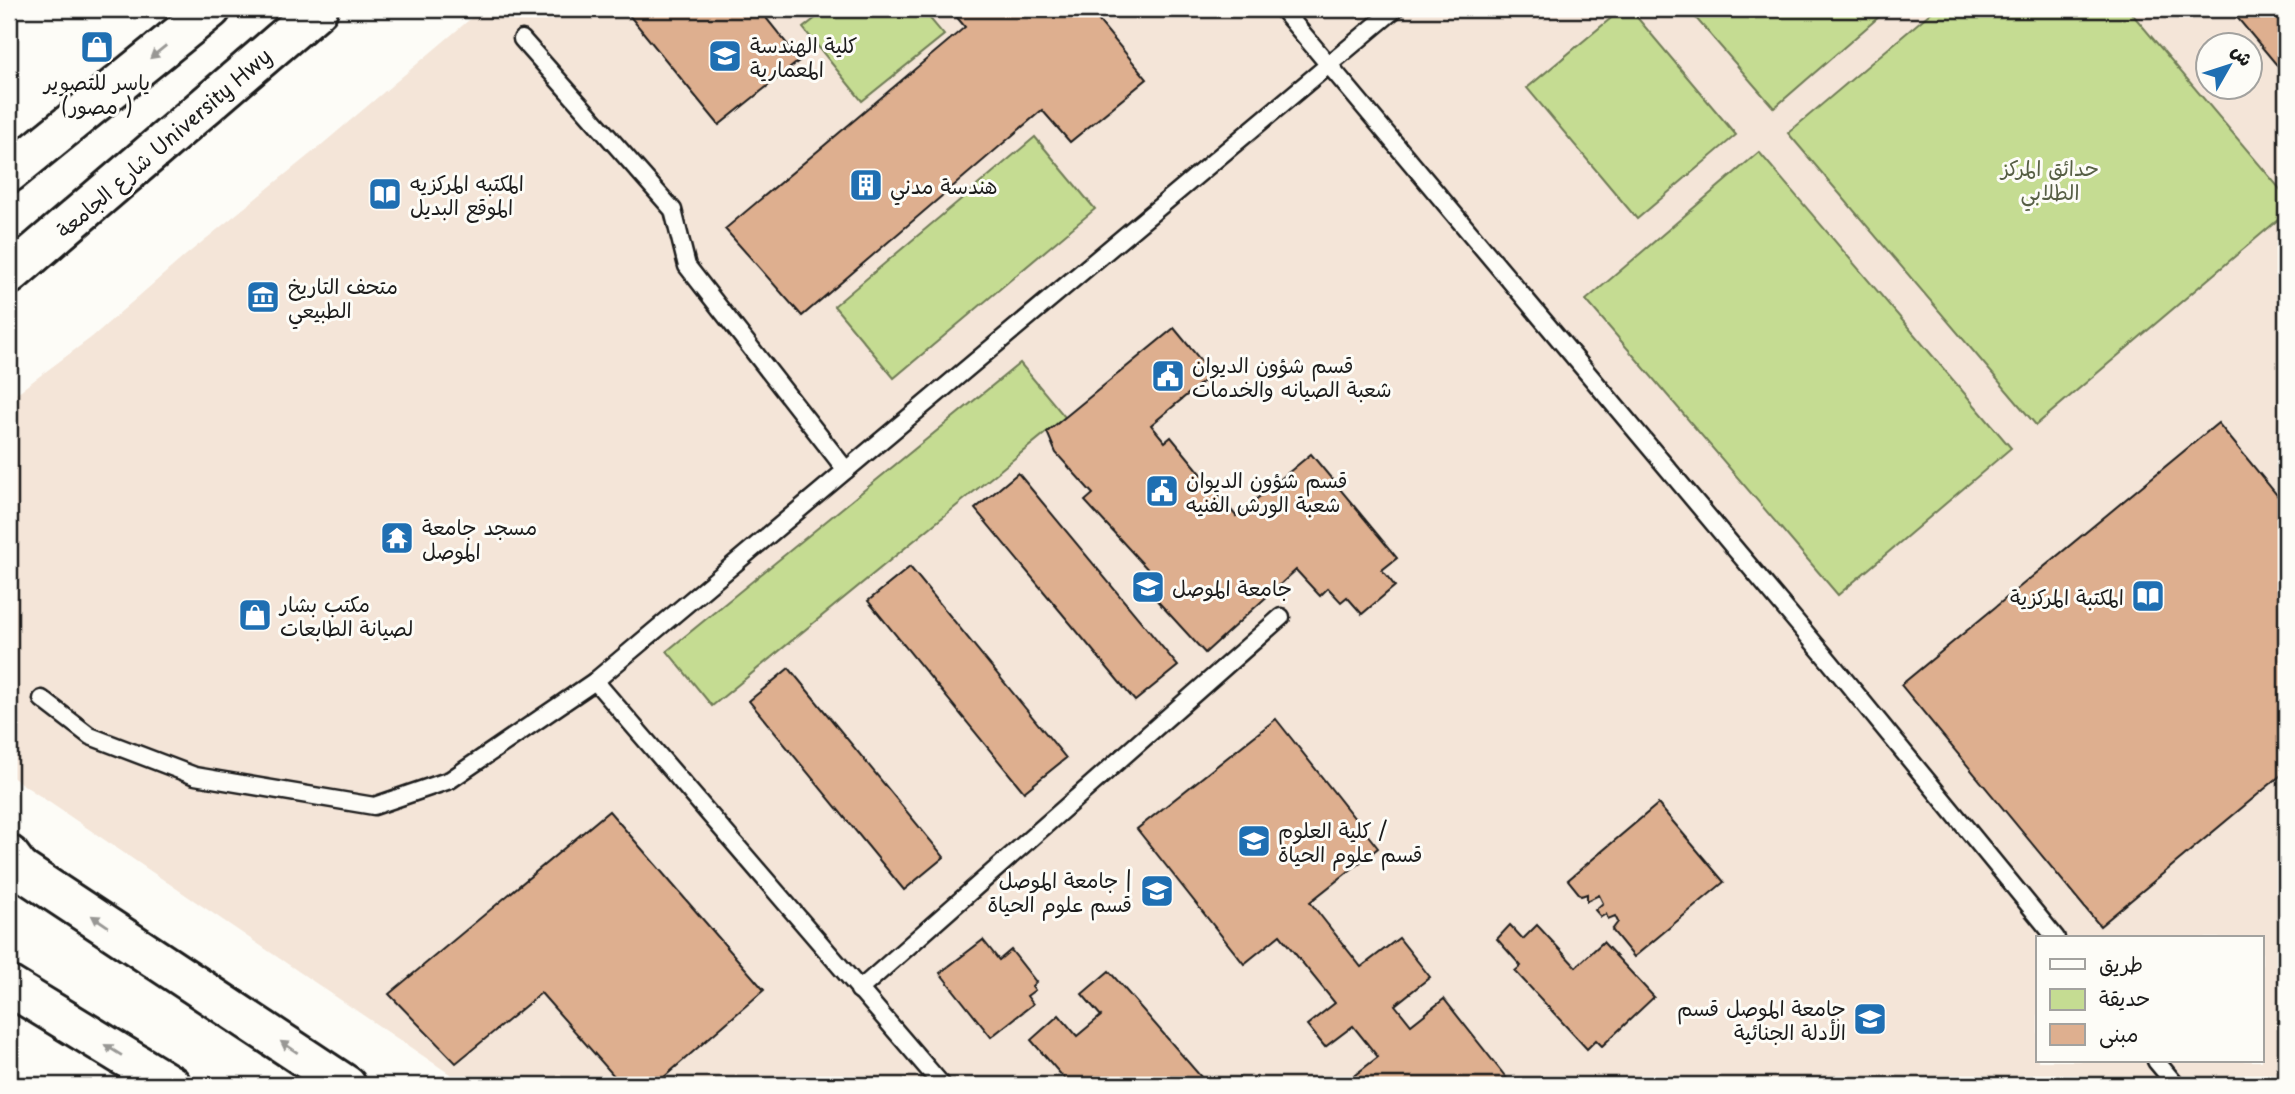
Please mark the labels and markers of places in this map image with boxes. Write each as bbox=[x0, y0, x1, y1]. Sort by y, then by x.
shop icon: ياسر للتصوير (مصور ) bbox=[78, 28, 116, 66]
place label: كلية الهندسة المعمارية bbox=[750, 28, 858, 84]
school or university icon: كلية الهندسة المعمارية bbox=[706, 37, 744, 75]
place label: ياسر للتصوير (مصور ) bbox=[42, 65, 150, 121]
place label: المكتبه المركزيه الموقع البديل bbox=[410, 166, 524, 223]
building icon: هندسة مدني bbox=[847, 166, 885, 204]
place label: هندسة مدني bbox=[890, 169, 998, 206]
library icon: المكتبه المركزيه الموقع البديل bbox=[366, 175, 404, 213]
place label: متحف التاريخ الطبيعي bbox=[288, 269, 398, 330]
museum icon: متحف التاريخ الطبيعي bbox=[244, 278, 282, 316]
place label: قسم شؤون الديوان شعبة الصيانه والخدمات bbox=[1192, 348, 1392, 404]
public building icon: قسم شؤون الديوان شعبة الصيانه والخدمات bbox=[1149, 357, 1187, 395]
place label: قسم شؤون الديوان شعبة الورش الفنيه bbox=[1186, 463, 1347, 519]
public building icon: قسم شؤون الديوان شعبة الورش الفنيه bbox=[1143, 472, 1181, 510]
place label: مسجد جامعة الموصل bbox=[422, 510, 537, 566]
temple icon: مسجد جامعة الموصل bbox=[378, 519, 416, 557]
school or university icon: جامعة الموصل bbox=[1129, 568, 1167, 606]
place label: جامعة الموصل bbox=[1172, 571, 1292, 603]
library icon: المكتبة المركزية bbox=[2129, 577, 2167, 615]
place label: المكتبة المركزية bbox=[2010, 580, 2124, 612]
place label: مكتب بشار لصيانة الطابعات bbox=[278, 587, 413, 643]
shop icon: مكتب بشار لصيانة الطابعات bbox=[236, 596, 274, 634]
place label: كلية العلوم / قسم علوم الحياة bbox=[1278, 813, 1423, 871]
school or university icon: كلية العلوم / قسم علوم الحياة bbox=[1235, 822, 1273, 860]
place label: جامعة الموصل | قسم علوم الحياة bbox=[987, 863, 1132, 921]
school or university icon: جامعة الموصل | قسم علوم الحياة bbox=[1138, 872, 1176, 910]
place label: جامعة الموصل قسم الأدلة الجنائية bbox=[1677, 991, 1846, 1047]
school or university icon: جامعة الموصل قسم الأدلة الجنائية bbox=[1851, 1000, 1889, 1038]

